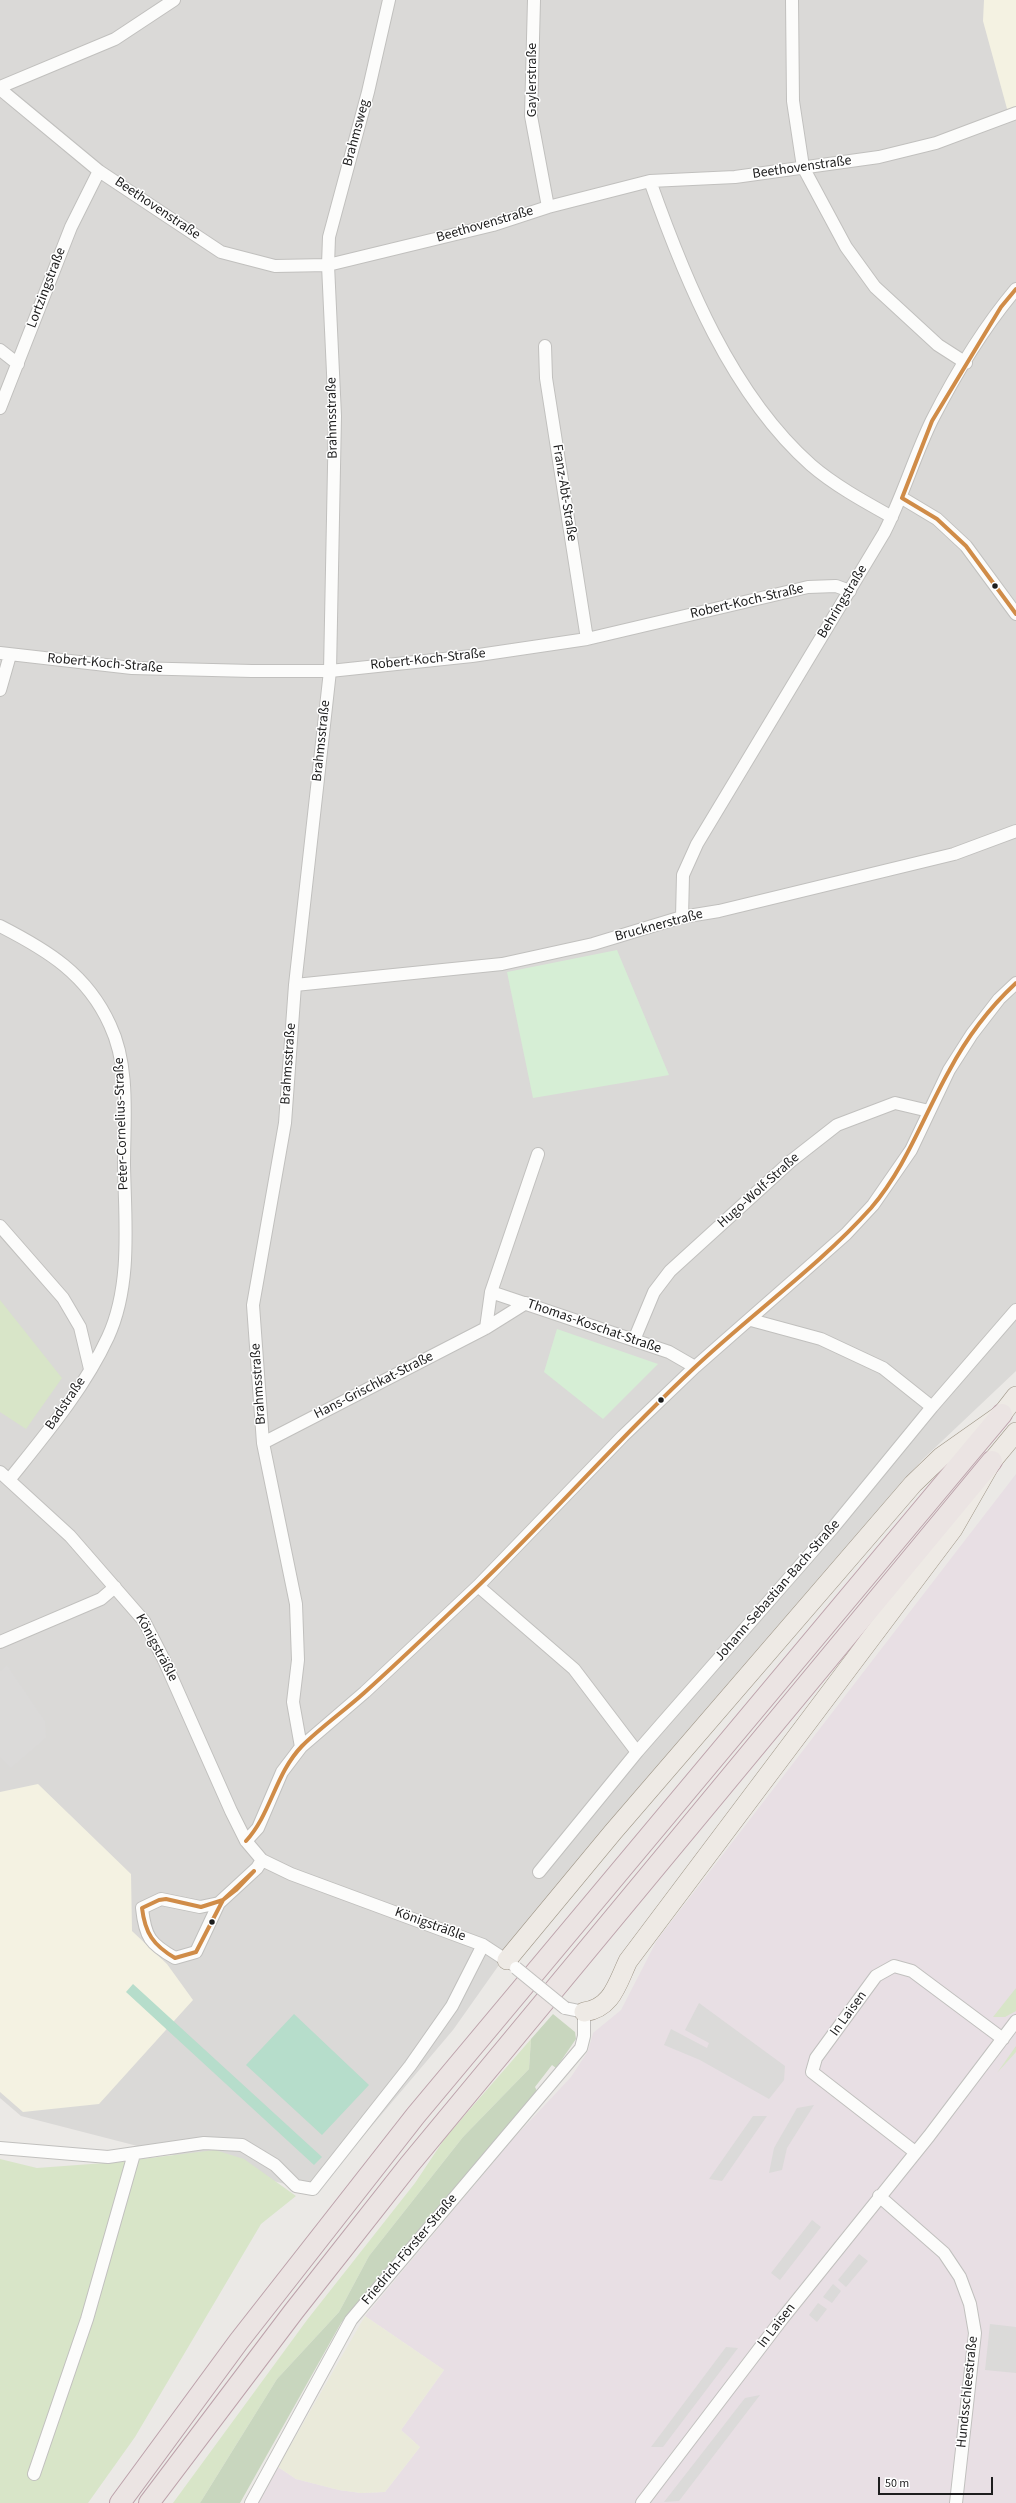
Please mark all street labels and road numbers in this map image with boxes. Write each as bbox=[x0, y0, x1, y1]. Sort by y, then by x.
street label: Gaylerstraße bbox=[525, 43, 541, 117]
street label: Brahmsweg bbox=[340, 98, 374, 168]
street label: Beethovenstraße bbox=[751, 153, 853, 183]
street label: Beethovenstraße bbox=[111, 174, 203, 244]
street label: Beethovenstraße bbox=[435, 203, 535, 247]
street label: Lortzingstraße bbox=[24, 245, 70, 331]
street label: Brahmsstraße bbox=[324, 377, 342, 459]
street label: Franz-Abt-Straße bbox=[548, 443, 580, 543]
street label: Behringstraße bbox=[814, 562, 872, 642]
street label: Robert-Koch-Straße bbox=[689, 581, 805, 623]
street label: Robert-Koch-Straße bbox=[370, 646, 486, 674]
street label: Robert-Koch-Straße bbox=[47, 651, 163, 677]
street label: Brahmsstraße bbox=[309, 699, 335, 783]
street label: Brucknerstraße bbox=[613, 906, 705, 946]
street label: Brahmsstraße bbox=[278, 1023, 300, 1105]
street label: Peter-Cornelius-Straße bbox=[111, 1057, 133, 1191]
street label: Hugo-Wolf-Straße bbox=[715, 1150, 803, 1232]
street label: Thomas-Koschat-Straße bbox=[525, 1296, 663, 1358]
street label: Brahmsstraße bbox=[248, 1343, 270, 1425]
street label: Hans-Grischkat-Straße bbox=[312, 1349, 436, 1423]
street label: Badstraße bbox=[42, 1374, 90, 1434]
street label: Johann-Sebastian-Bach-Straße bbox=[712, 1517, 844, 1665]
street label: Königsträßle bbox=[131, 1611, 181, 1685]
street label: Königsträßle bbox=[392, 1904, 468, 1946]
street label: In Laisen bbox=[827, 1988, 871, 2040]
street label: Friedrich-Förster-Straße bbox=[359, 2191, 461, 2309]
street label: In Laisen bbox=[754, 2300, 800, 2352]
street label: Hundsschleestraße bbox=[954, 2335, 982, 2449]

